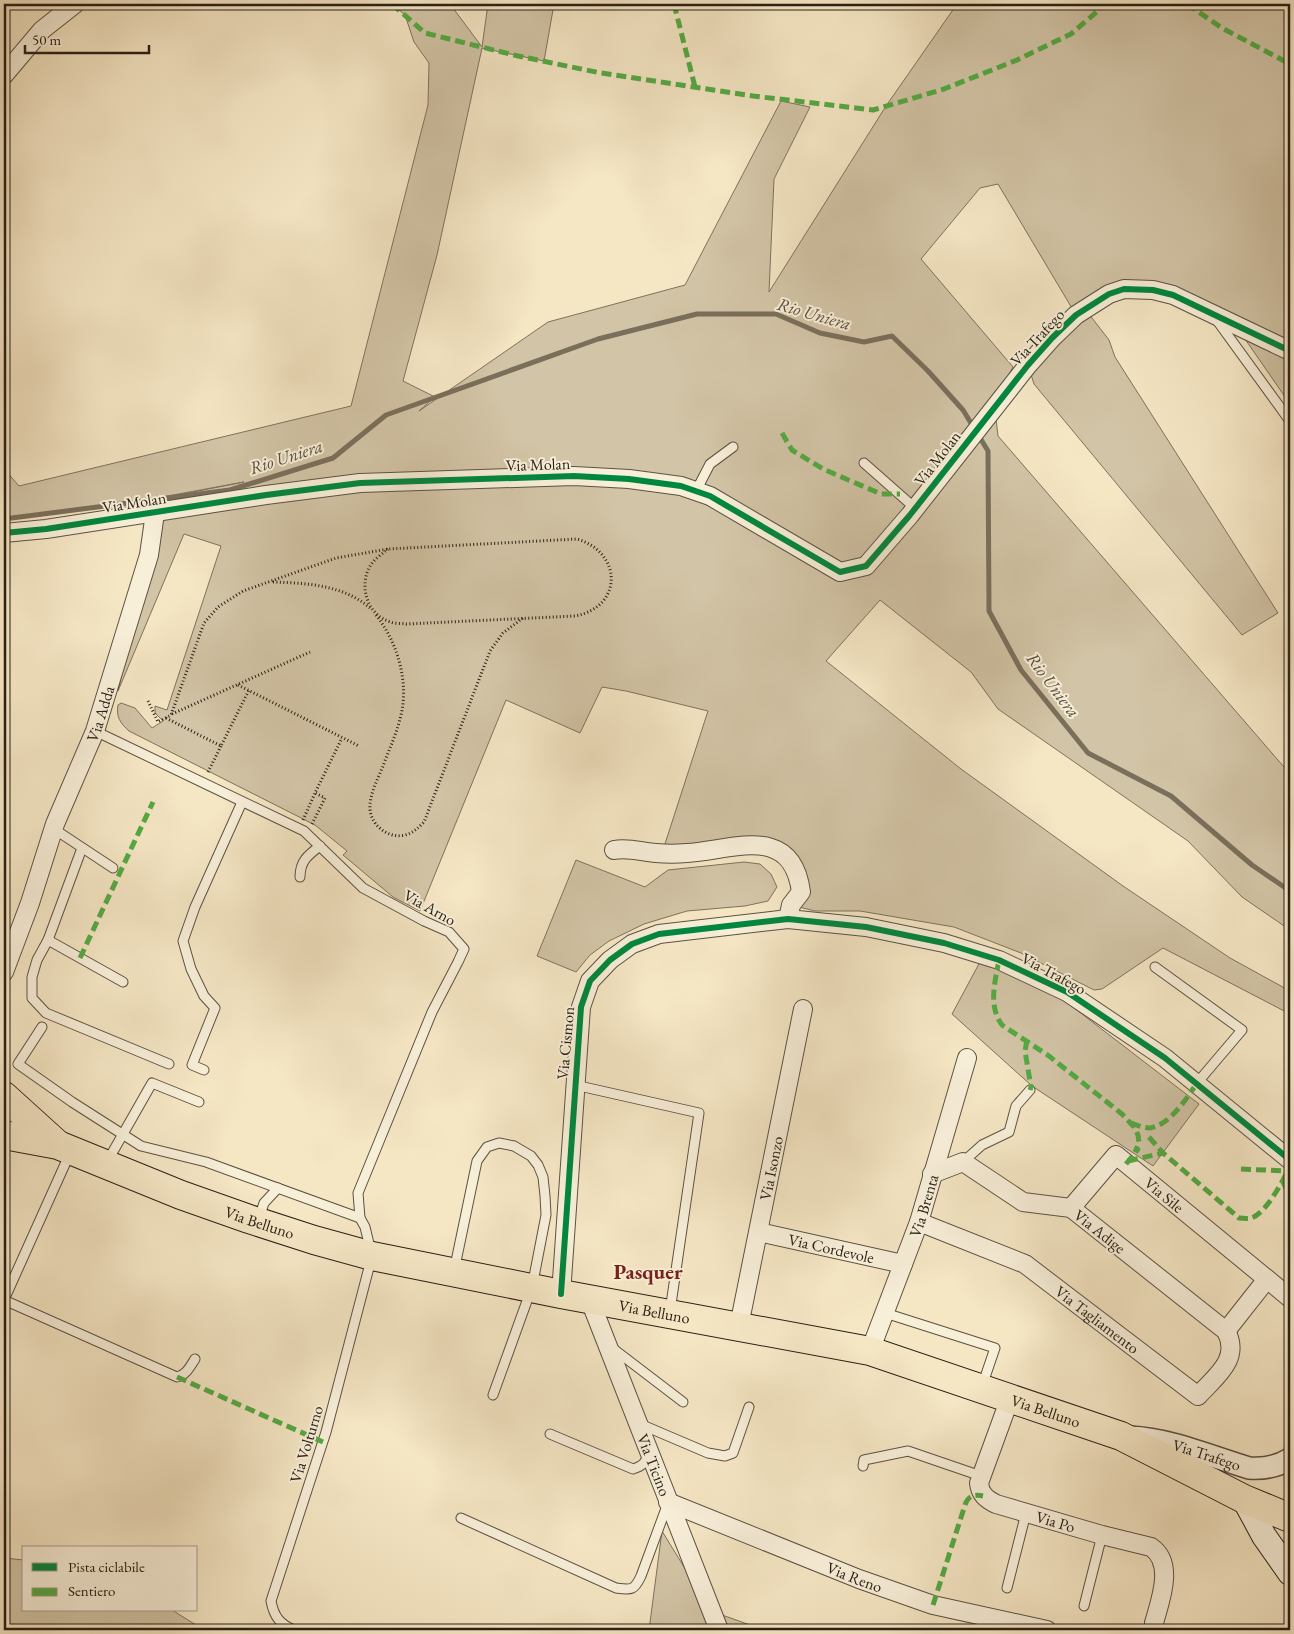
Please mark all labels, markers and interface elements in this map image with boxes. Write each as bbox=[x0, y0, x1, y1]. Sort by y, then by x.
scale bar bbox=[25, 22, 149, 54]
text: 50 m bbox=[32, 30, 61, 49]
water label: Rio Uniera bbox=[775, 292, 854, 335]
street label: Via Trafego bbox=[1006, 304, 1069, 370]
street label: Via Molan bbox=[909, 426, 966, 490]
water label: Rio Uniera bbox=[246, 434, 325, 479]
street label: Via Molan bbox=[505, 453, 571, 476]
street label: Via Molan bbox=[101, 487, 168, 518]
water label: Rio Uniera bbox=[1021, 647, 1085, 722]
street label: Via Adda bbox=[82, 683, 119, 745]
street label: Via Arno bbox=[400, 885, 460, 930]
street label: Via Trafego bbox=[1018, 948, 1090, 999]
street label: Via Cismon bbox=[552, 1005, 579, 1080]
street label: Via Isonzo bbox=[755, 1134, 788, 1202]
street label: Via Brenta bbox=[904, 1171, 944, 1240]
street label: Via Sile bbox=[1140, 1173, 1188, 1218]
street label: Via Belluno bbox=[222, 1201, 297, 1244]
street label: Via Adige bbox=[1069, 1205, 1130, 1258]
street label: Via Cordevole bbox=[786, 1229, 876, 1268]
district label: Pasquer bbox=[613, 1258, 683, 1285]
street label: Via Tagliamento bbox=[1051, 1281, 1143, 1359]
street label: Via Belluno bbox=[617, 1295, 692, 1329]
street label: Via Belluno bbox=[1008, 1390, 1083, 1433]
street label: Via Volturno bbox=[285, 1403, 328, 1485]
street label: Via Ticino bbox=[632, 1431, 676, 1499]
street label: Via Trafego bbox=[1170, 1434, 1243, 1476]
street label: Via Po bbox=[1033, 1506, 1078, 1538]
legend bbox=[22, 1546, 198, 1612]
text: Pista ciclabile bbox=[68, 1557, 145, 1576]
street label: Via Reno bbox=[823, 1557, 885, 1597]
text: Sentiero bbox=[68, 1581, 115, 1600]

